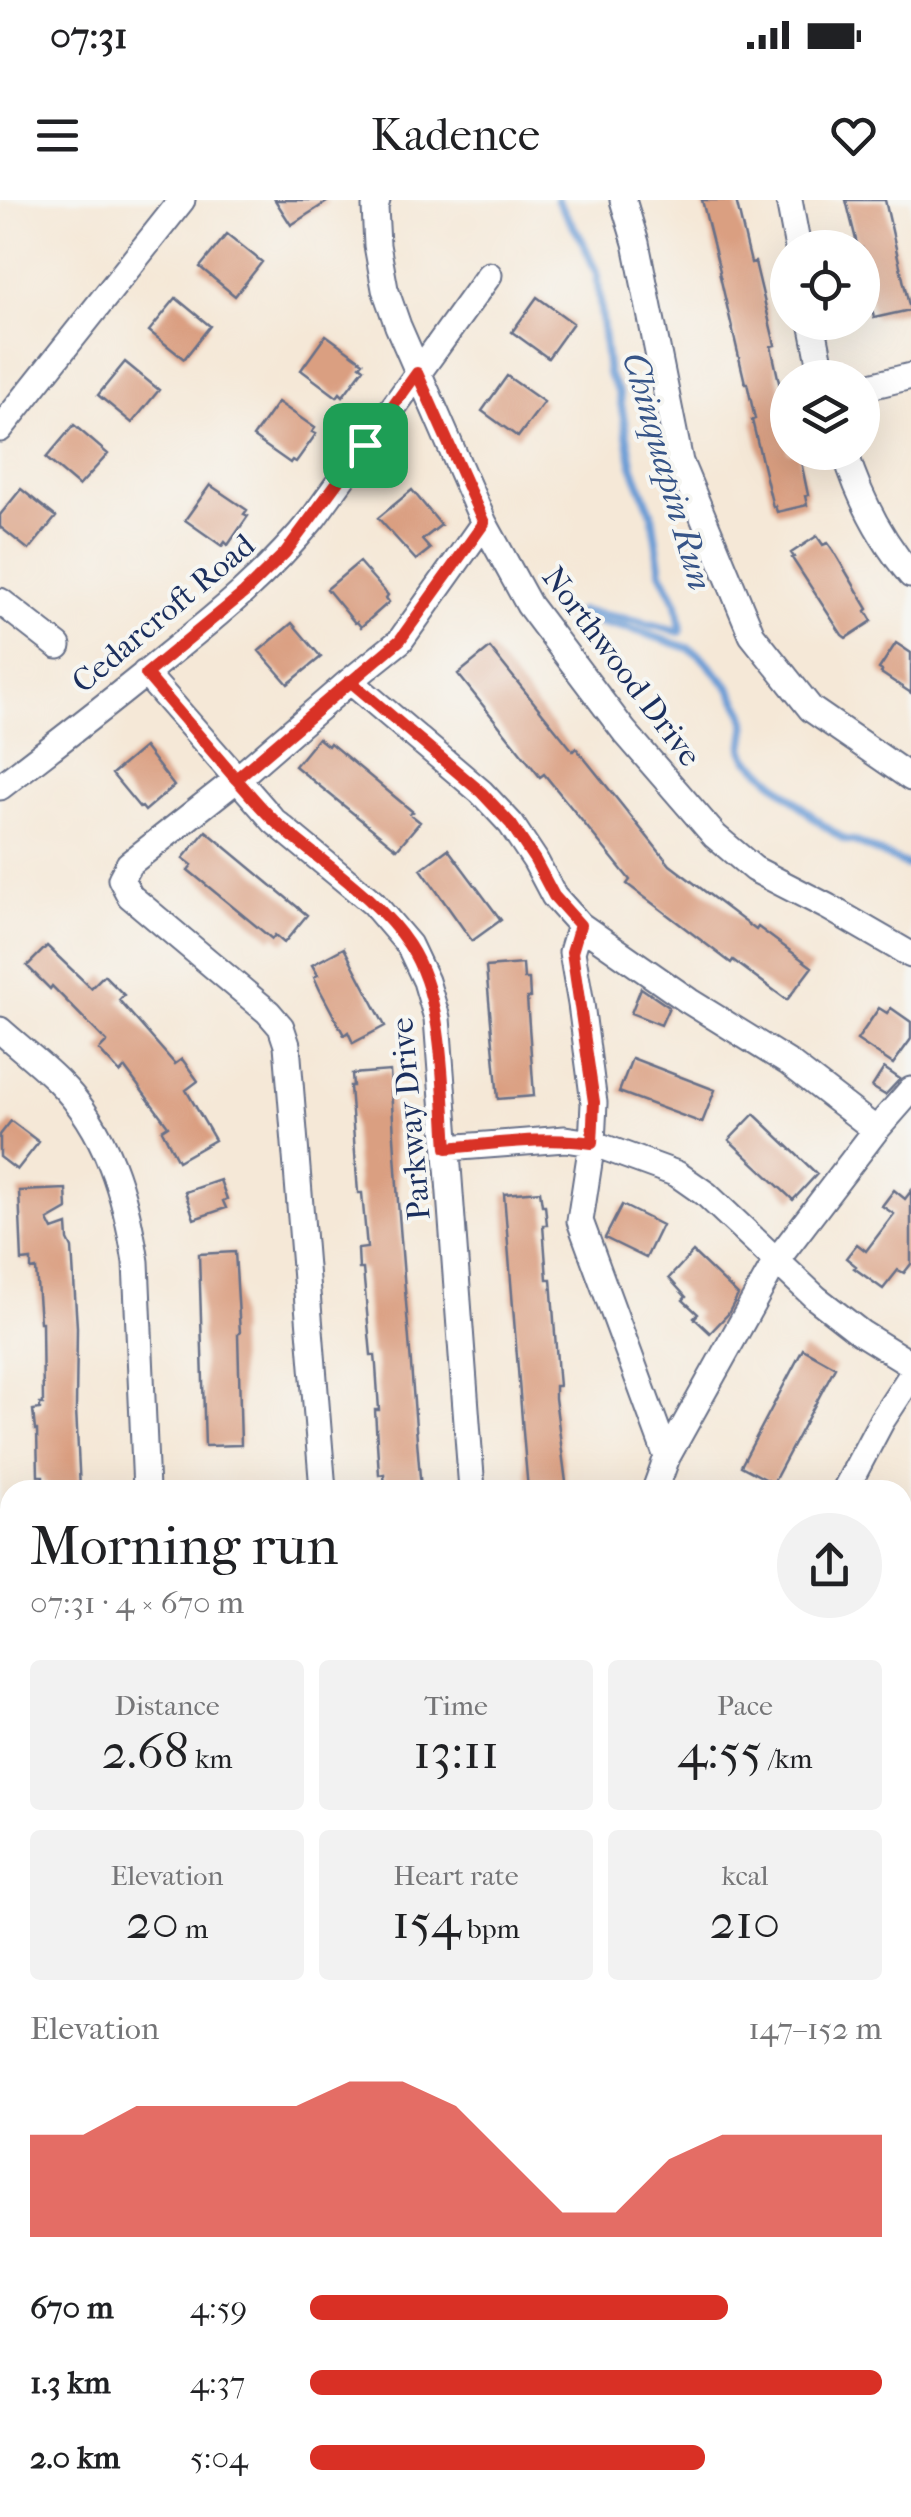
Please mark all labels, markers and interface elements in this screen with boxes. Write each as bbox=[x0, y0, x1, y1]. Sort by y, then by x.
text: 07:31 bbox=[50, 13, 128, 58]
icon: menu bbox=[30, 108, 85, 163]
icon: heart bbox=[826, 108, 881, 163]
text: Kadence bbox=[371, 109, 540, 162]
map controls bbox=[770, 230, 880, 470]
button: locate bbox=[770, 230, 880, 340]
water label: Chinquapin Run bbox=[614, 347, 721, 595]
button: layers bbox=[770, 360, 880, 470]
pin bbox=[323, 403, 408, 488]
icon: arrive bbox=[338, 418, 393, 473]
street label: Cedarcroft Road bbox=[65, 526, 262, 700]
street label: Northwood Drive bbox=[535, 559, 709, 774]
street label: Parkway Drive bbox=[383, 1016, 438, 1222]
button: share bbox=[777, 1513, 882, 1618]
text: Morning run bbox=[30, 1514, 338, 1578]
text: 07:31 · 4 × 670 m bbox=[30, 1584, 244, 1621]
text: Distance bbox=[114, 1689, 220, 1722]
text: Time bbox=[424, 1689, 488, 1722]
text: Pace bbox=[717, 1689, 773, 1722]
text: 2.68 bbox=[101, 1722, 189, 1781]
text: 13:11 bbox=[413, 1722, 499, 1781]
text: 4:55 bbox=[677, 1722, 762, 1781]
text: km bbox=[189, 1742, 233, 1775]
text: /km bbox=[762, 1742, 813, 1775]
text: Elevation bbox=[110, 1859, 224, 1892]
text: Heart rate bbox=[393, 1859, 519, 1892]
text: kcal bbox=[721, 1859, 769, 1892]
text: 20 bbox=[126, 1892, 179, 1951]
text: 154 bbox=[392, 1892, 461, 1951]
text: 210 bbox=[710, 1892, 780, 1951]
text: m bbox=[179, 1912, 208, 1945]
text: bpm bbox=[461, 1912, 520, 1945]
text: Elevation bbox=[30, 2010, 159, 2047]
text: 147–152 m bbox=[748, 2010, 882, 2047]
text: 670 m bbox=[30, 2289, 114, 2326]
text: 4:59 bbox=[190, 2289, 247, 2326]
text: 1.3 km bbox=[30, 2364, 111, 2401]
text: 4:37 bbox=[190, 2364, 245, 2401]
text: 2.0 km bbox=[30, 2439, 120, 2476]
text: 5:04 bbox=[190, 2439, 248, 2476]

